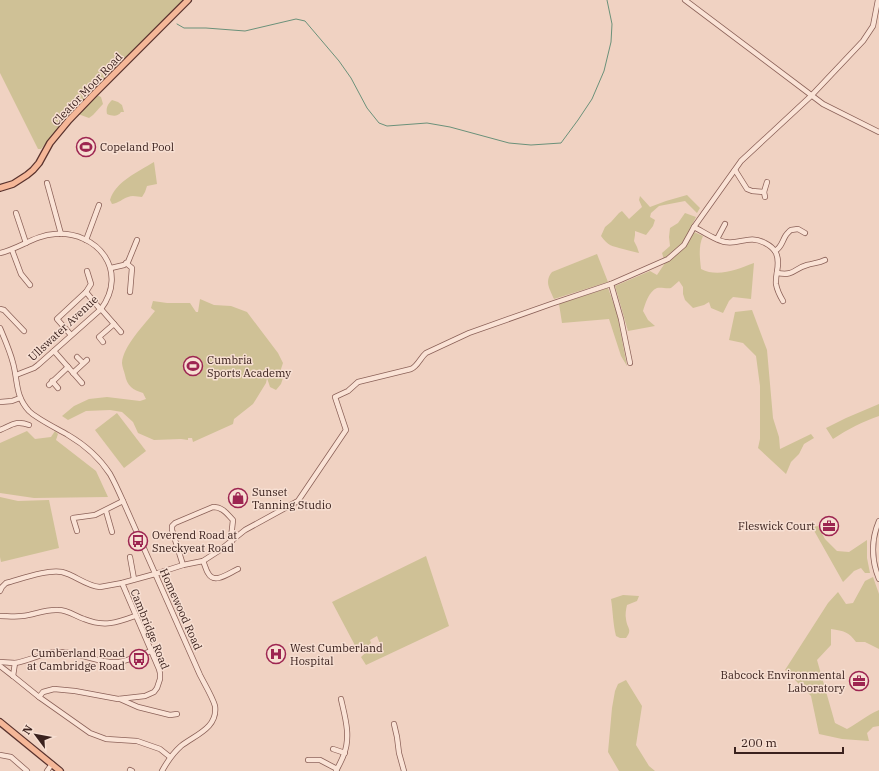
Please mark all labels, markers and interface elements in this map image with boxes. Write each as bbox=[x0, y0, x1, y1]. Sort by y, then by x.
street label: Cleator Moor Road bbox=[49, 50, 125, 128]
sports icon: Copeland Pool bbox=[75, 136, 97, 158]
place label: Copeland Pool bbox=[100, 140, 174, 154]
street label: Ullswater Avenue bbox=[25, 292, 101, 364]
place label: Cumbria Sports Academy bbox=[207, 353, 291, 380]
sports icon: Cumbria Sports Academy bbox=[182, 355, 204, 377]
place label: Sunset Tanning Studio bbox=[252, 485, 331, 512]
shop icon: Sunset Tanning Studio bbox=[227, 487, 249, 509]
office icon: Fleswick Court bbox=[818, 515, 840, 537]
place label: Fleswick Court bbox=[738, 519, 815, 533]
place label: Overend Road at Sneckyeat Road bbox=[152, 528, 237, 555]
bus stop icon: Overend Road at Sneckyeat Road bbox=[127, 530, 149, 552]
street label: Homewood Road bbox=[157, 566, 205, 652]
street label: Cambridge Road bbox=[127, 587, 173, 672]
place label: West Cumberland Hospital bbox=[290, 641, 383, 668]
hospital icon: West Cumberland Hospital bbox=[265, 643, 287, 665]
place label: Cumberland Road at Cambridge Road bbox=[27, 646, 125, 673]
bus stop icon: Cumberland Road at Cambridge Road bbox=[128, 648, 150, 670]
place label: Babcock Environmental Laboratory bbox=[721, 668, 845, 695]
office icon: Babcock Environmental Laboratory bbox=[848, 670, 870, 692]
north arrow bbox=[16, 715, 56, 755]
text: N bbox=[19, 722, 36, 737]
scale bar bbox=[735, 729, 843, 755]
text: 200 m bbox=[741, 735, 777, 750]

